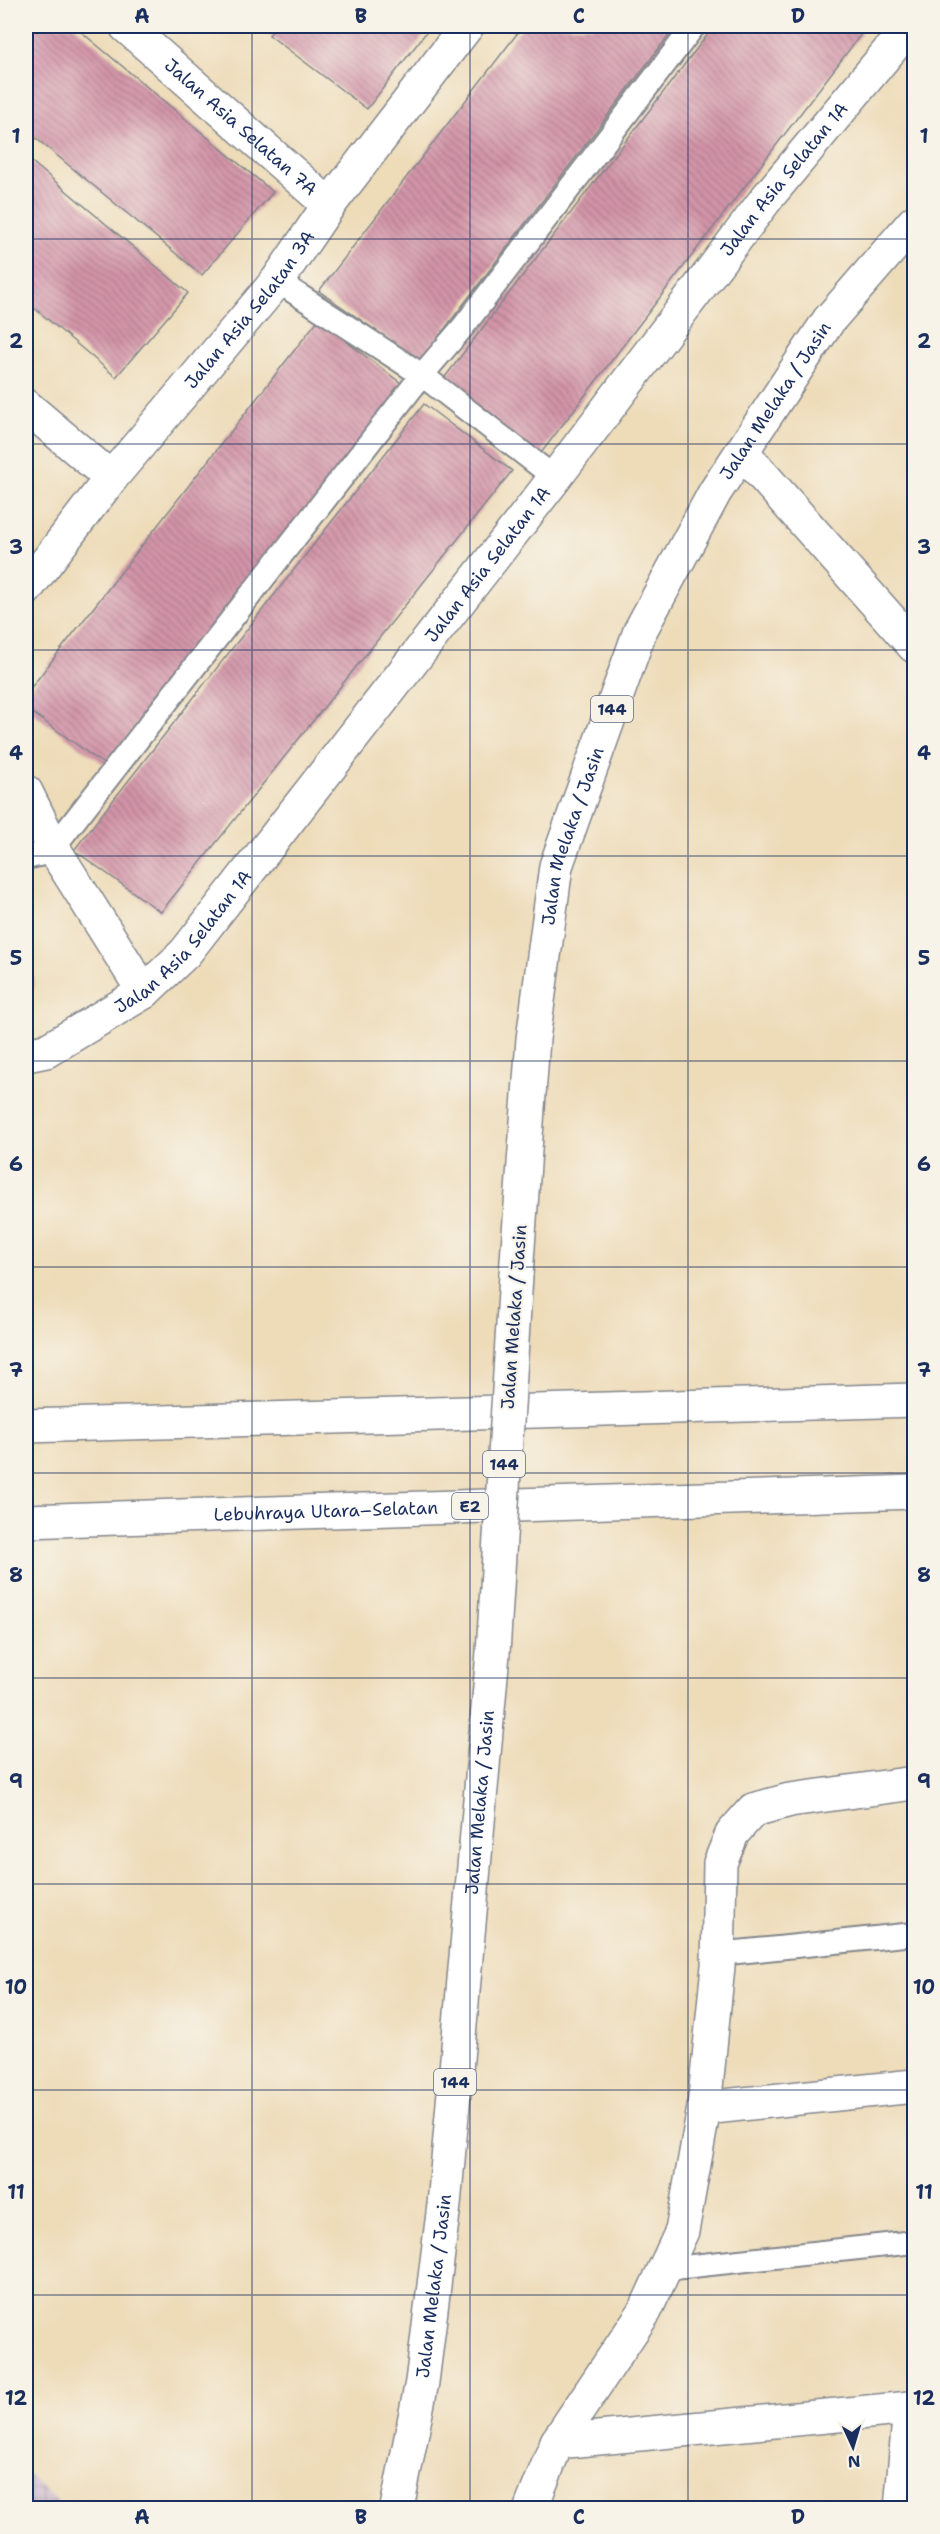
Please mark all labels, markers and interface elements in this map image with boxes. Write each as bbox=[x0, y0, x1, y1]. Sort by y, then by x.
text: A bbox=[134, 3, 150, 29]
text: B bbox=[355, 3, 367, 29]
text: C bbox=[573, 3, 585, 29]
text: D bbox=[791, 3, 805, 29]
street label: Jalan Asia Selatan 7A bbox=[159, 53, 322, 201]
street label: Jalan Asia Selatan 1A bbox=[715, 97, 853, 261]
text: 1 bbox=[11, 123, 21, 149]
text: 1 bbox=[919, 123, 929, 149]
street label: Jalan Asia Selatan 3A bbox=[179, 226, 320, 394]
street label: Jalan Melaka / Jasin bbox=[714, 317, 837, 485]
text: 2 bbox=[9, 328, 23, 354]
text: 2 bbox=[917, 328, 931, 354]
street label: Jalan Asia Selatan 1A bbox=[420, 482, 556, 647]
text: 3 bbox=[9, 534, 23, 560]
text: 3 bbox=[917, 534, 931, 560]
road number: 144 bbox=[591, 696, 633, 722]
text: 4 bbox=[9, 740, 23, 766]
text: 4 bbox=[917, 740, 931, 766]
street label: Jalan Melaka / Jasin bbox=[536, 744, 610, 927]
street label: Jalan Asia Selatan 1A bbox=[110, 865, 257, 1019]
text: 5 bbox=[10, 945, 22, 971]
text: 5 bbox=[918, 945, 930, 971]
text: 6 bbox=[9, 1151, 23, 1177]
text: 6 bbox=[917, 1151, 931, 1177]
street label: Jalan Melaka / Jasin bbox=[496, 1224, 532, 1410]
text: 7 bbox=[9, 1357, 23, 1383]
text: 7 bbox=[917, 1357, 931, 1383]
road number: 144 bbox=[483, 1451, 525, 1477]
road number: E2 bbox=[452, 1493, 488, 1519]
street label: Lebuhraya Utara–Selatan bbox=[213, 1496, 438, 1527]
text: 8 bbox=[9, 1562, 23, 1588]
text: 8 bbox=[917, 1562, 931, 1588]
street label: Jalan Melaka / Jasin bbox=[460, 1709, 500, 1896]
text: 9 bbox=[9, 1768, 23, 1794]
text: 9 bbox=[917, 1768, 931, 1794]
text: 10 bbox=[5, 1974, 27, 2000]
text: 10 bbox=[913, 1974, 935, 2000]
road number: 144 bbox=[434, 2069, 476, 2095]
text: 11 bbox=[7, 2179, 25, 2205]
text: 11 bbox=[915, 2179, 933, 2205]
street label: Jalan Melaka / Jasin bbox=[411, 2193, 457, 2380]
text: 12 bbox=[5, 2385, 27, 2411]
text: 12 bbox=[913, 2385, 935, 2411]
north arrow bbox=[823, 2417, 883, 2477]
text: N bbox=[847, 2451, 861, 2472]
text: A bbox=[134, 2504, 150, 2530]
text: B bbox=[355, 2504, 367, 2530]
text: C bbox=[573, 2504, 585, 2530]
text: D bbox=[791, 2504, 805, 2530]

